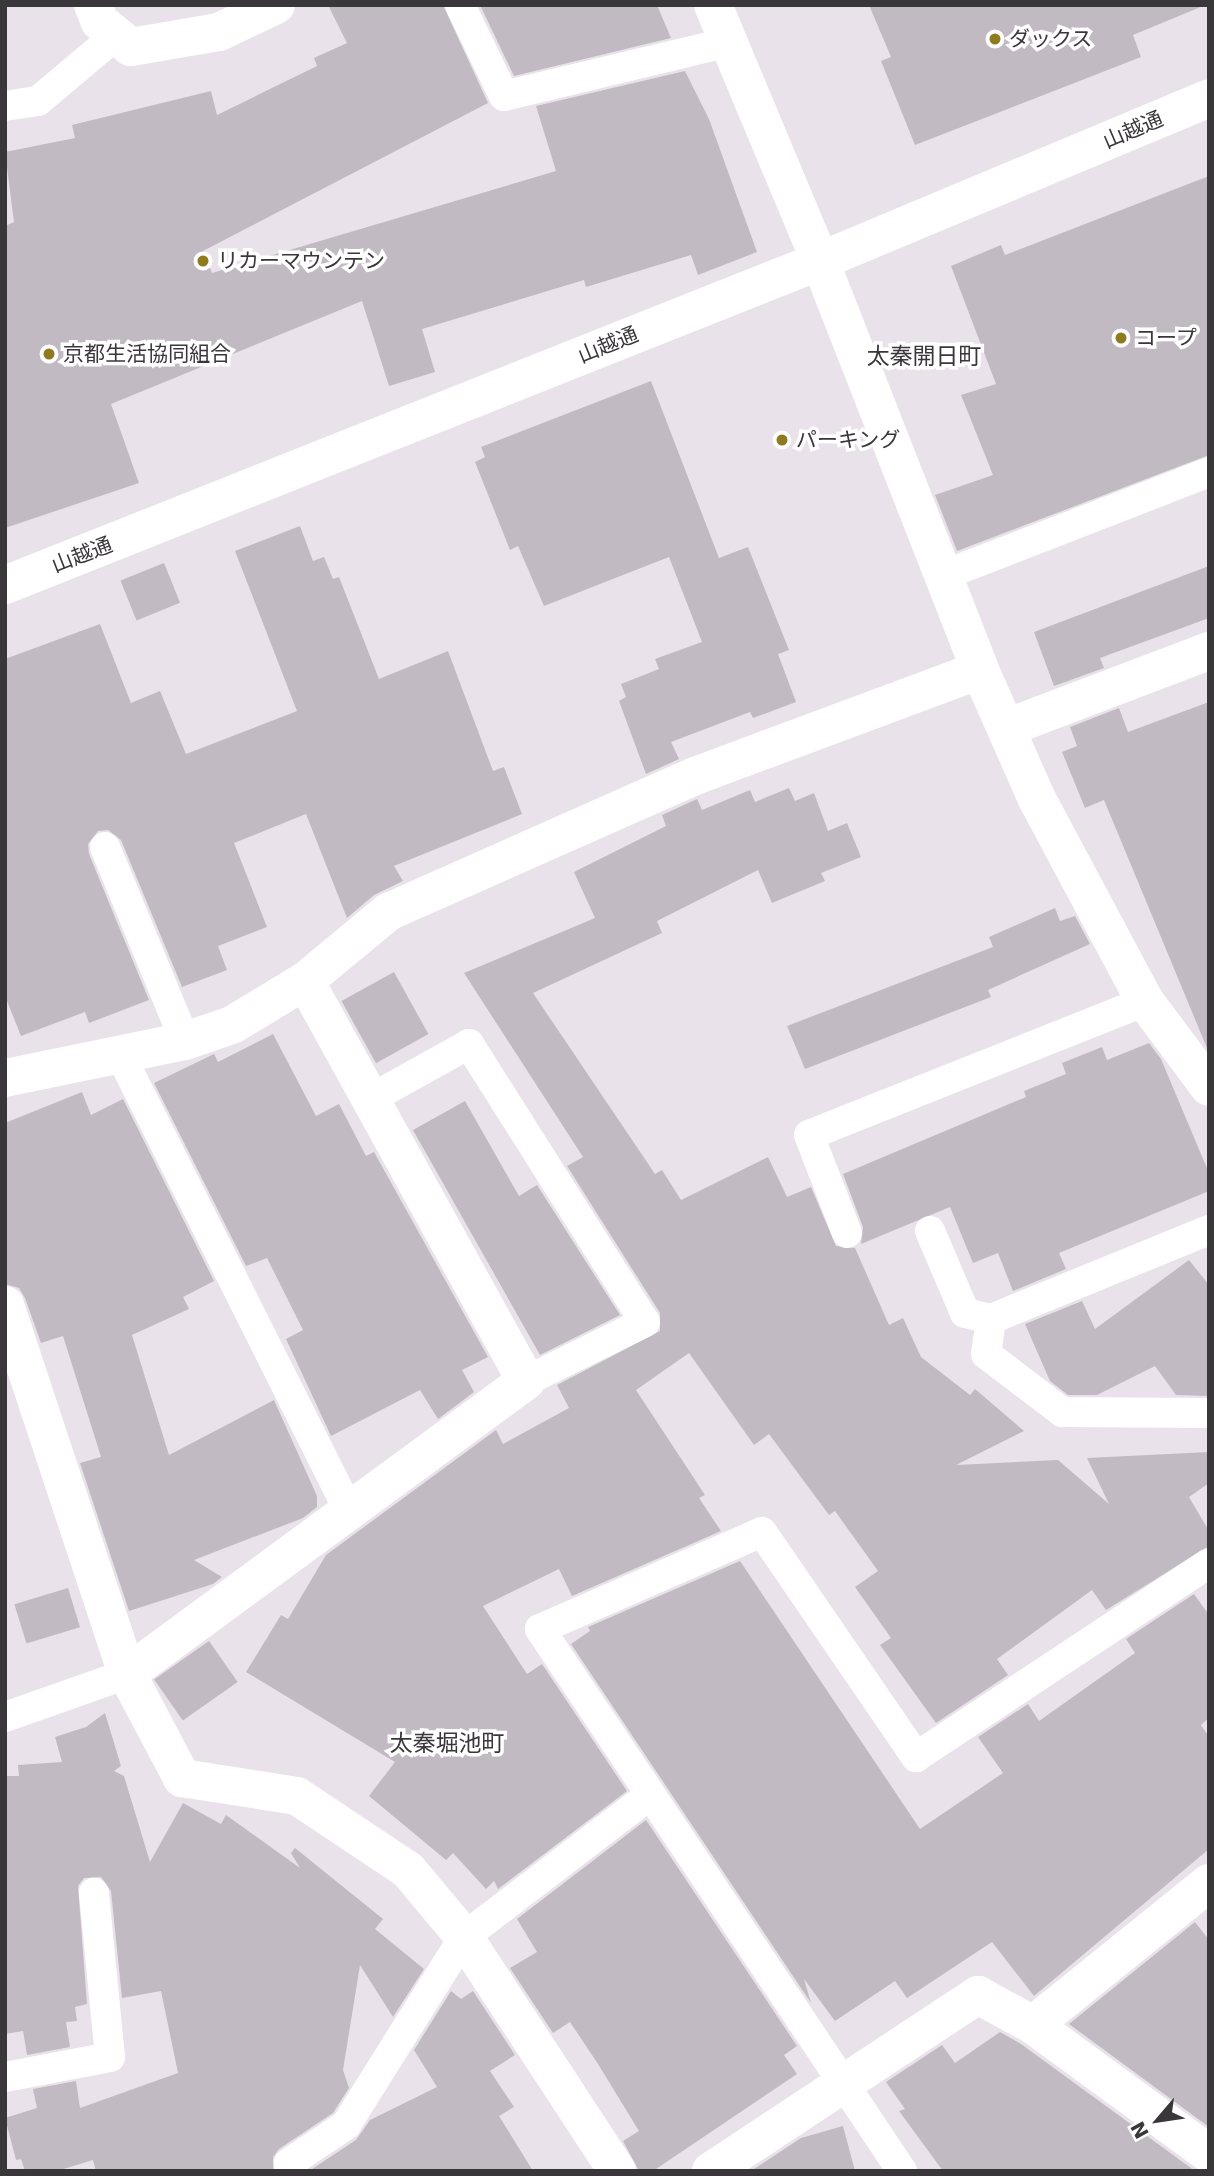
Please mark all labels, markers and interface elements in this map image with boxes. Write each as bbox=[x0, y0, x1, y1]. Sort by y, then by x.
place label: ダックス bbox=[1009, 26, 1093, 52]
marker: ダックス bbox=[987, 31, 1003, 47]
street label: 山越通 bbox=[1099, 106, 1167, 154]
place label: リカーマウンテン bbox=[217, 248, 385, 274]
marker: リカーマウンテン bbox=[195, 253, 211, 269]
street label: 山越通 bbox=[574, 322, 642, 368]
place label: コープ bbox=[1135, 325, 1198, 351]
marker: コープ bbox=[1113, 330, 1129, 346]
place label: 京都生活協同組合 bbox=[63, 341, 231, 367]
district label: 太秦開日町 bbox=[867, 342, 981, 370]
marker: 京都生活協同組合 bbox=[41, 346, 57, 362]
place label: パーキング bbox=[796, 427, 901, 453]
marker: パーキング bbox=[774, 432, 790, 448]
street label: 山越通 bbox=[48, 532, 116, 578]
district label: 太秦堀池町 bbox=[390, 1729, 504, 1757]
north arrow bbox=[1123, 2085, 1193, 2155]
text: N bbox=[1126, 2118, 1153, 2142]

